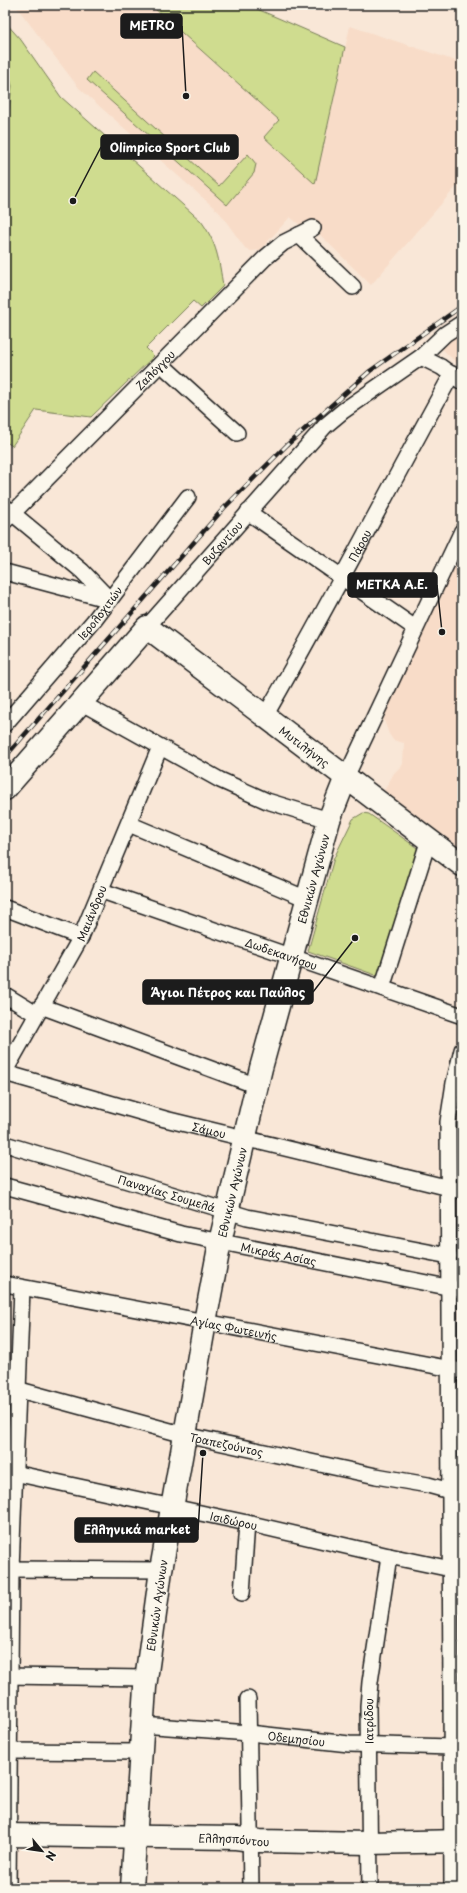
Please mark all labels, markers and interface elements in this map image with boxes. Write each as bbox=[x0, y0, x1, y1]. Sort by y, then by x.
callout: METRO bbox=[121, 14, 182, 38]
text: METRO bbox=[130, 16, 175, 34]
callout: Olimpico Sport Club bbox=[101, 135, 238, 159]
text: Olimpico Sport Club bbox=[110, 138, 230, 156]
street label: Ζαλόγγου bbox=[131, 346, 179, 393]
street label: Βυζαντίου bbox=[198, 517, 246, 568]
street label: Πάρου bbox=[344, 526, 375, 564]
callout: ΜΕΤΚΑ Α.Ε. bbox=[348, 573, 437, 597]
text: ΜΕΤΚΑ Α.Ε. bbox=[356, 575, 428, 593]
street label: Ιερολοχιτών bbox=[73, 582, 126, 643]
street label: Μυτιλήνης bbox=[276, 721, 334, 771]
street label: Εθνικών Αγώνων bbox=[293, 832, 333, 925]
street label: Μαιάνδρου bbox=[72, 882, 110, 944]
street label: Δωδεκανήσου bbox=[243, 933, 320, 974]
callout: Άγιοι Πέτρος και Παύλος bbox=[143, 980, 313, 1004]
text: Άγιοι Πέτρος και Παύλος bbox=[151, 983, 306, 1001]
street label: Σάμου bbox=[191, 1117, 228, 1142]
street label: Εθνικών Αγώνων bbox=[213, 1145, 251, 1239]
street label: Παναγίας Σουμελά bbox=[116, 1170, 218, 1216]
street label: Μικράς Ασίας bbox=[239, 1238, 318, 1269]
street label: Αγίας Φωτεινής bbox=[189, 1311, 279, 1344]
street label: Τραπεζούντος bbox=[188, 1428, 265, 1460]
street label: Ισιδώρου bbox=[208, 1507, 259, 1534]
callout: Ελληνικά market bbox=[75, 1518, 198, 1542]
text: Ελληνικά market bbox=[84, 1520, 191, 1538]
street label: Εθνικών Αγώνων bbox=[141, 1558, 171, 1652]
street label: Ιατρίδου bbox=[359, 1697, 377, 1744]
street label: Οδεμησίου bbox=[267, 1727, 326, 1750]
street label: Ελλησπόντου bbox=[198, 1829, 270, 1850]
north arrow bbox=[22, 1831, 62, 1871]
text: N bbox=[41, 1848, 61, 1864]

